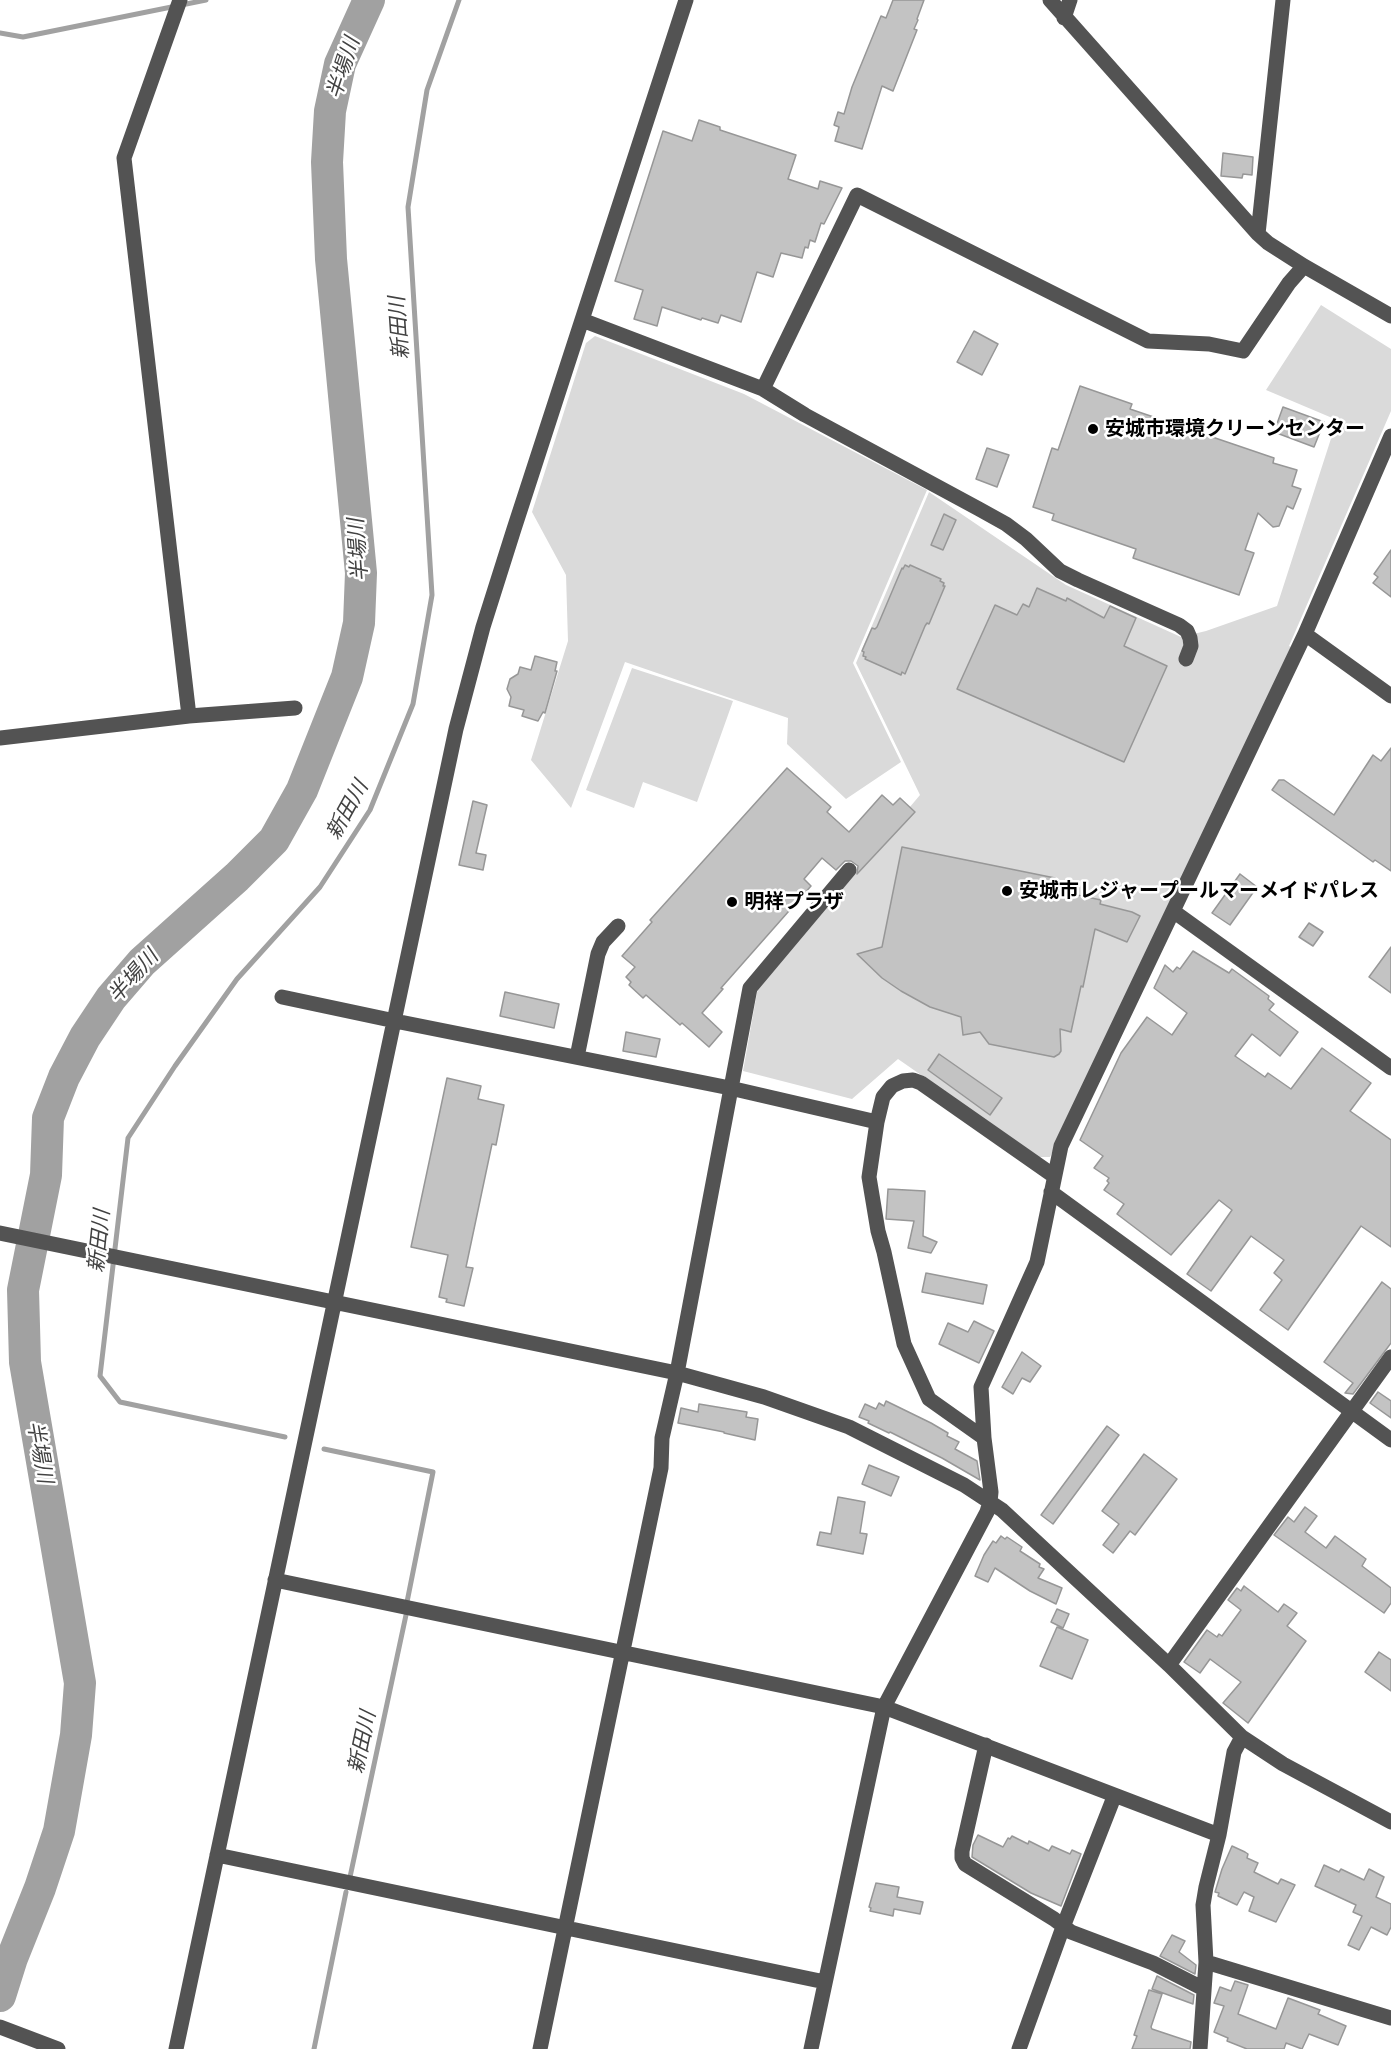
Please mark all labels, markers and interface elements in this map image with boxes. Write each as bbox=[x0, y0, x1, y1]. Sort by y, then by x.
water label: 半場川 bbox=[321, 34, 365, 102]
water label: 新田川 bbox=[384, 296, 414, 360]
place label: 安城市環境クリーンセンター bbox=[1105, 417, 1365, 441]
marker: 安城市環境クリーンセンター bbox=[1086, 422, 1100, 436]
water label: 半場川 bbox=[343, 518, 373, 582]
water label: 新田川 bbox=[321, 776, 373, 844]
place label: 安城市レジャープールマーメイドパレス bbox=[1019, 879, 1379, 903]
marker: 安城市レジャープールマーメイドパレス bbox=[1000, 884, 1014, 898]
place label: 明祥プラザ bbox=[744, 890, 844, 914]
marker: 明祥プラザ bbox=[725, 895, 739, 909]
water label: 半場川 bbox=[103, 944, 163, 1008]
water label: 新田川 bbox=[83, 1208, 115, 1274]
water label: 半場川 bbox=[22, 1419, 58, 1485]
water label: 新田川 bbox=[343, 1709, 381, 1775]

